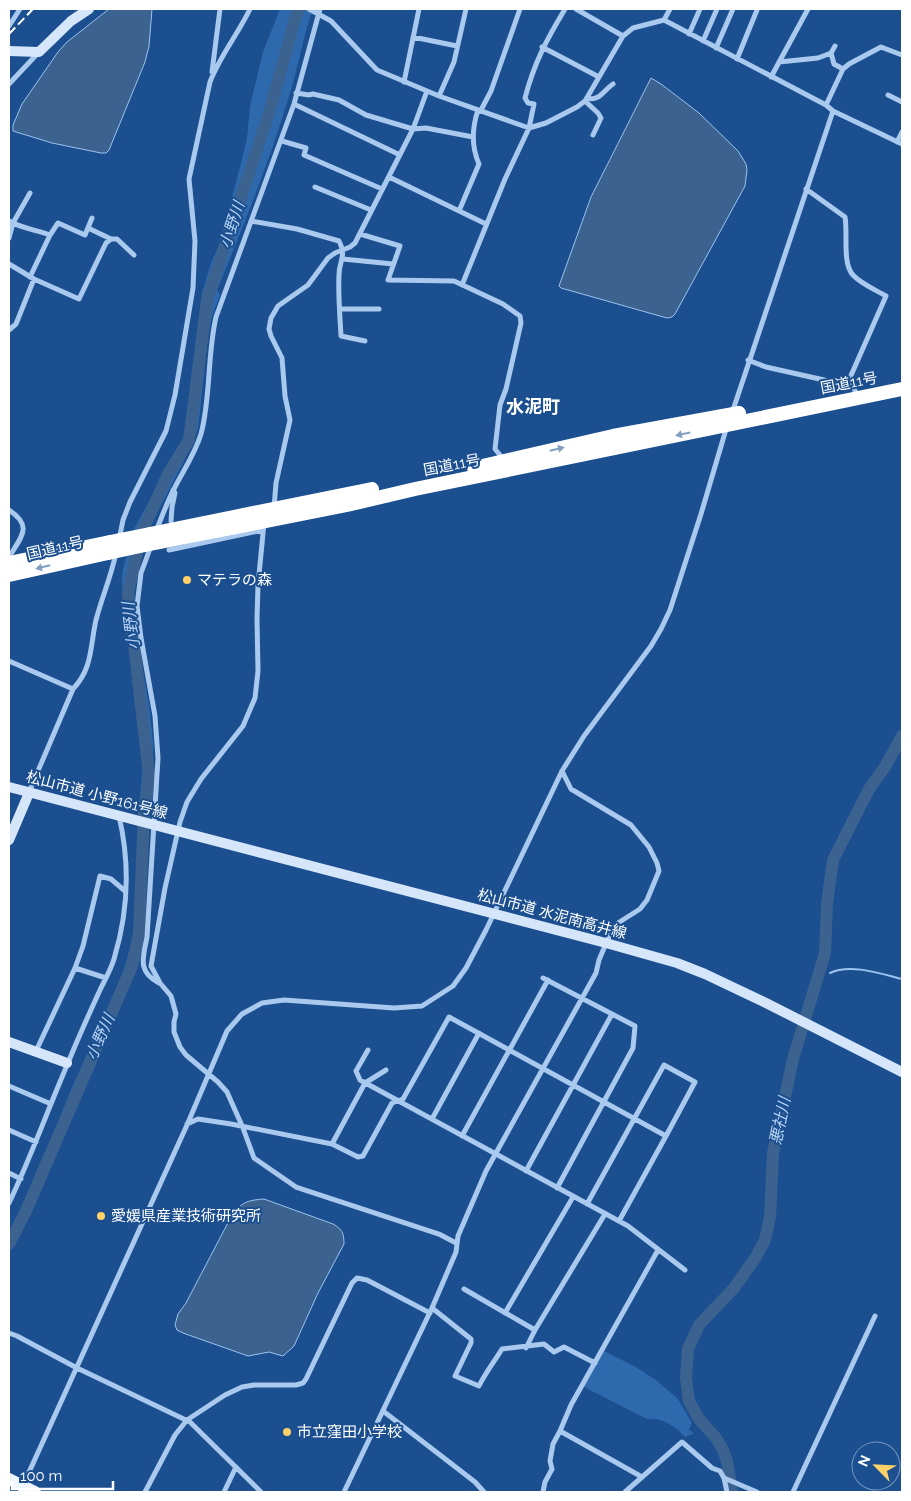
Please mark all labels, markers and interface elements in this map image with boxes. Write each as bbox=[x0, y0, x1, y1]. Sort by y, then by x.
water label: 小野川 bbox=[216, 197, 249, 251]
street label: 国道11号 bbox=[819, 369, 879, 397]
district label: 水泥町 bbox=[506, 396, 560, 417]
one-way arrow bbox=[676, 430, 691, 438]
one-way arrow bbox=[550, 445, 565, 453]
street label: 国道11号 bbox=[422, 451, 482, 479]
street label: 国道11号 bbox=[25, 533, 85, 563]
one-way arrow bbox=[35, 563, 50, 571]
place label: マテラの森 bbox=[197, 571, 272, 589]
marker: マテラの森 bbox=[181, 574, 193, 586]
water label: 小野川 bbox=[118, 599, 143, 651]
street label: 松山市道 小野161号線 bbox=[24, 767, 170, 823]
street label: 松山市道 水泥南高井線 bbox=[475, 885, 629, 943]
water label: 小野川 bbox=[82, 1009, 119, 1063]
water label: 悪社川 bbox=[766, 1094, 795, 1146]
place label: 愛媛県産業技術研究所 bbox=[111, 1207, 261, 1225]
marker: 愛媛県産業技術研究所 bbox=[95, 1210, 107, 1222]
place label: 市立窪田小学校 bbox=[297, 1423, 402, 1441]
marker: 市立窪田小学校 bbox=[281, 1426, 293, 1438]
north arrow bbox=[851, 1441, 901, 1491]
text: N bbox=[855, 1453, 874, 1469]
scale bar bbox=[12, 1458, 114, 1490]
text: 100 m bbox=[20, 1467, 62, 1485]

